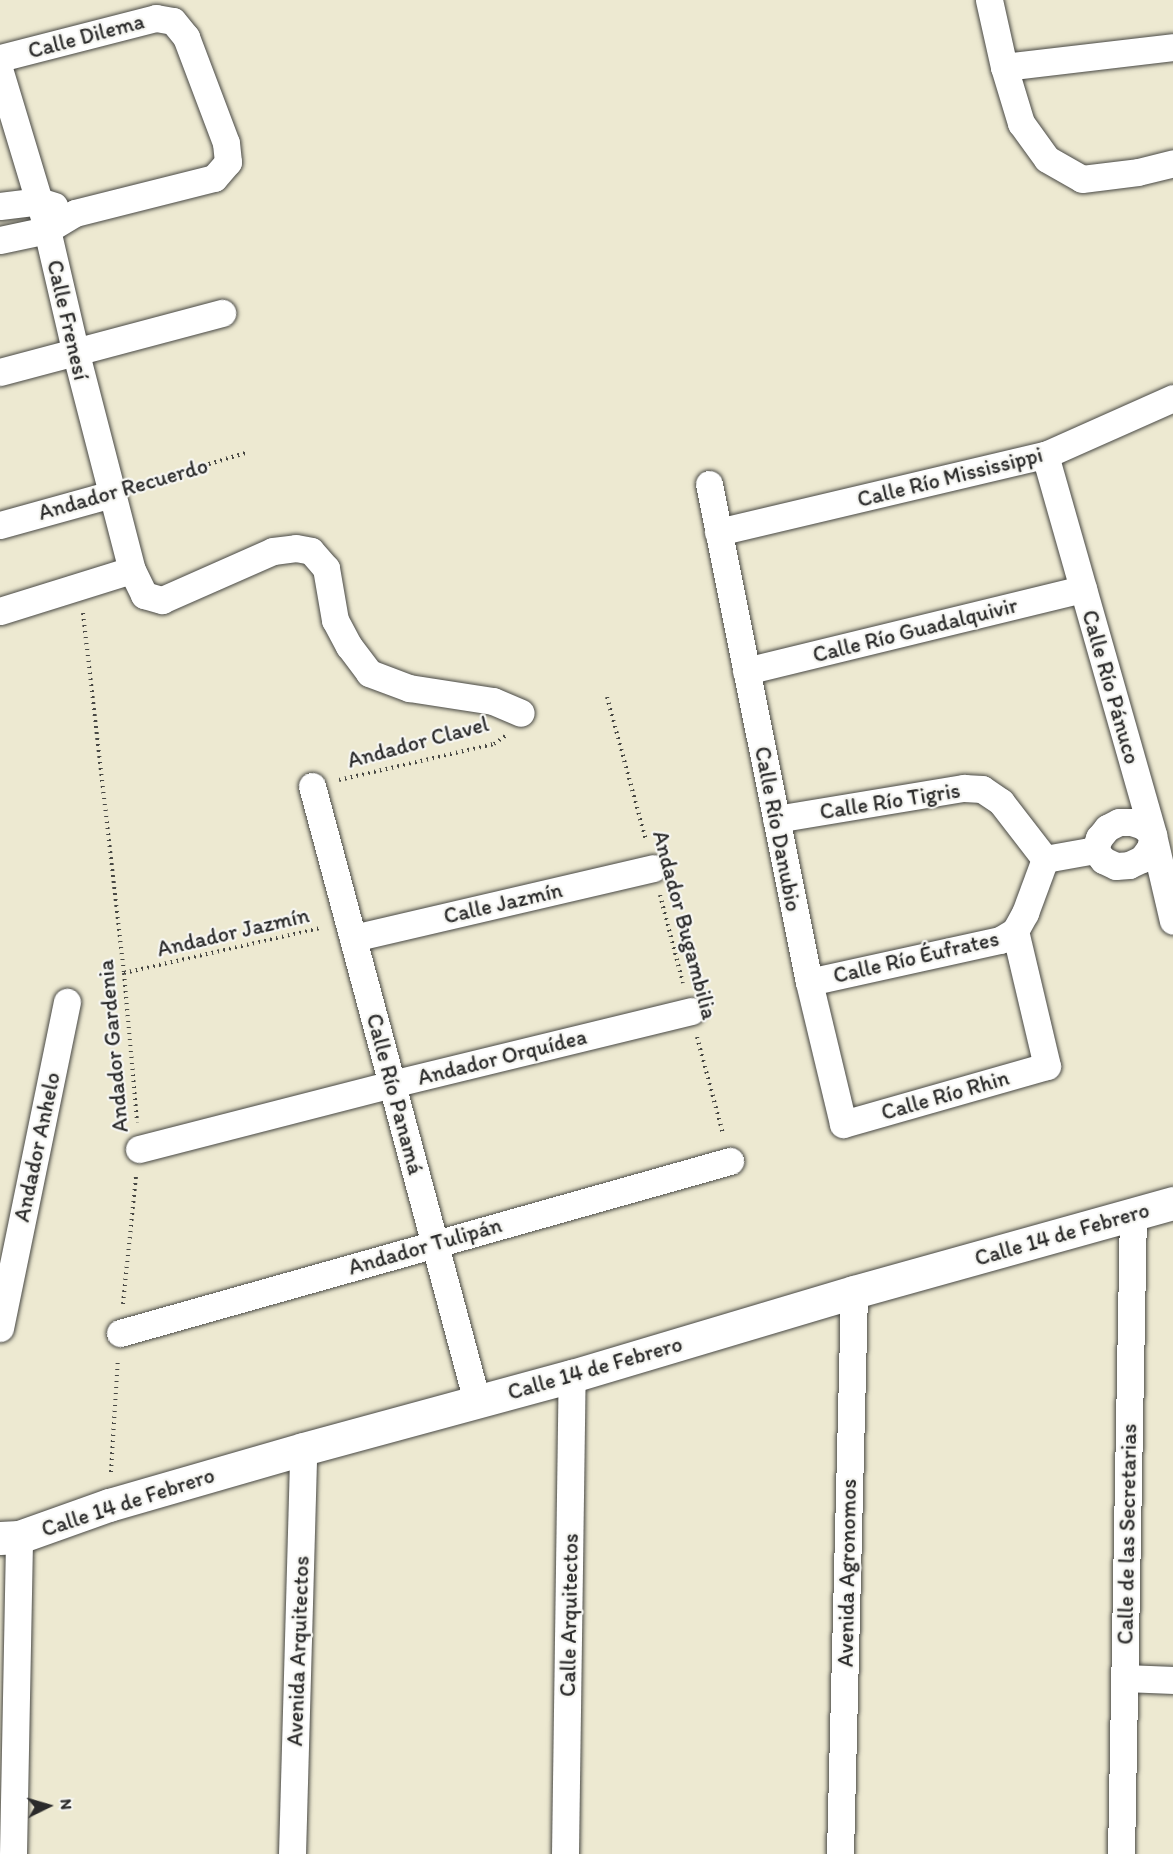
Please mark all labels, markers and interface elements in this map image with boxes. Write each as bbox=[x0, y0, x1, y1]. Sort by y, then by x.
street label: Calle Dilema bbox=[25, 8, 147, 64]
street label: Calle Frenesí bbox=[41, 258, 95, 382]
street label: Calle Río Mississippi bbox=[855, 441, 1045, 513]
street label: Andador Recuerdo bbox=[35, 452, 211, 526]
street label: Calle Río Guadalquivir bbox=[810, 592, 1020, 668]
street label: Calle Río Pánuco bbox=[1077, 608, 1145, 766]
street label: Andador Clavel bbox=[344, 710, 492, 774]
street label: Calle Río Danubio bbox=[749, 744, 807, 914]
street label: Calle Río Tigris bbox=[818, 777, 962, 825]
street label: Andador Bugambilia bbox=[647, 829, 723, 1021]
street label: Calle Jazmín bbox=[441, 877, 565, 929]
street label: Andador Jazmín bbox=[155, 902, 311, 962]
street label: Calle Río Éufrates bbox=[831, 925, 1001, 989]
street label: Andador Gardenia bbox=[92, 958, 134, 1134]
street label: Calle Río Panamá bbox=[361, 1011, 429, 1177]
street label: Andador Orquídea bbox=[414, 1023, 590, 1091]
street label: Calle Río Rhin bbox=[878, 1064, 1012, 1126]
street label: Andador Anhelo bbox=[8, 1070, 66, 1224]
street label: Calle 14 de Febrero bbox=[972, 1196, 1152, 1272]
street label: Andador Tulipán bbox=[346, 1212, 504, 1280]
street label: Calle 14 de Febrero bbox=[505, 1330, 685, 1406]
street label: Calle de las Secretarias bbox=[1112, 1424, 1142, 1644]
street label: Calle 14 de Febrero bbox=[38, 1462, 218, 1542]
street label: Avenida Agronomos bbox=[832, 1479, 862, 1667]
street label: Calle Arquitectos bbox=[554, 1533, 584, 1697]
street label: Avenida Arquitectos bbox=[281, 1555, 315, 1747]
north arrow bbox=[18, 1776, 78, 1836]
text: N bbox=[56, 1798, 76, 1811]

